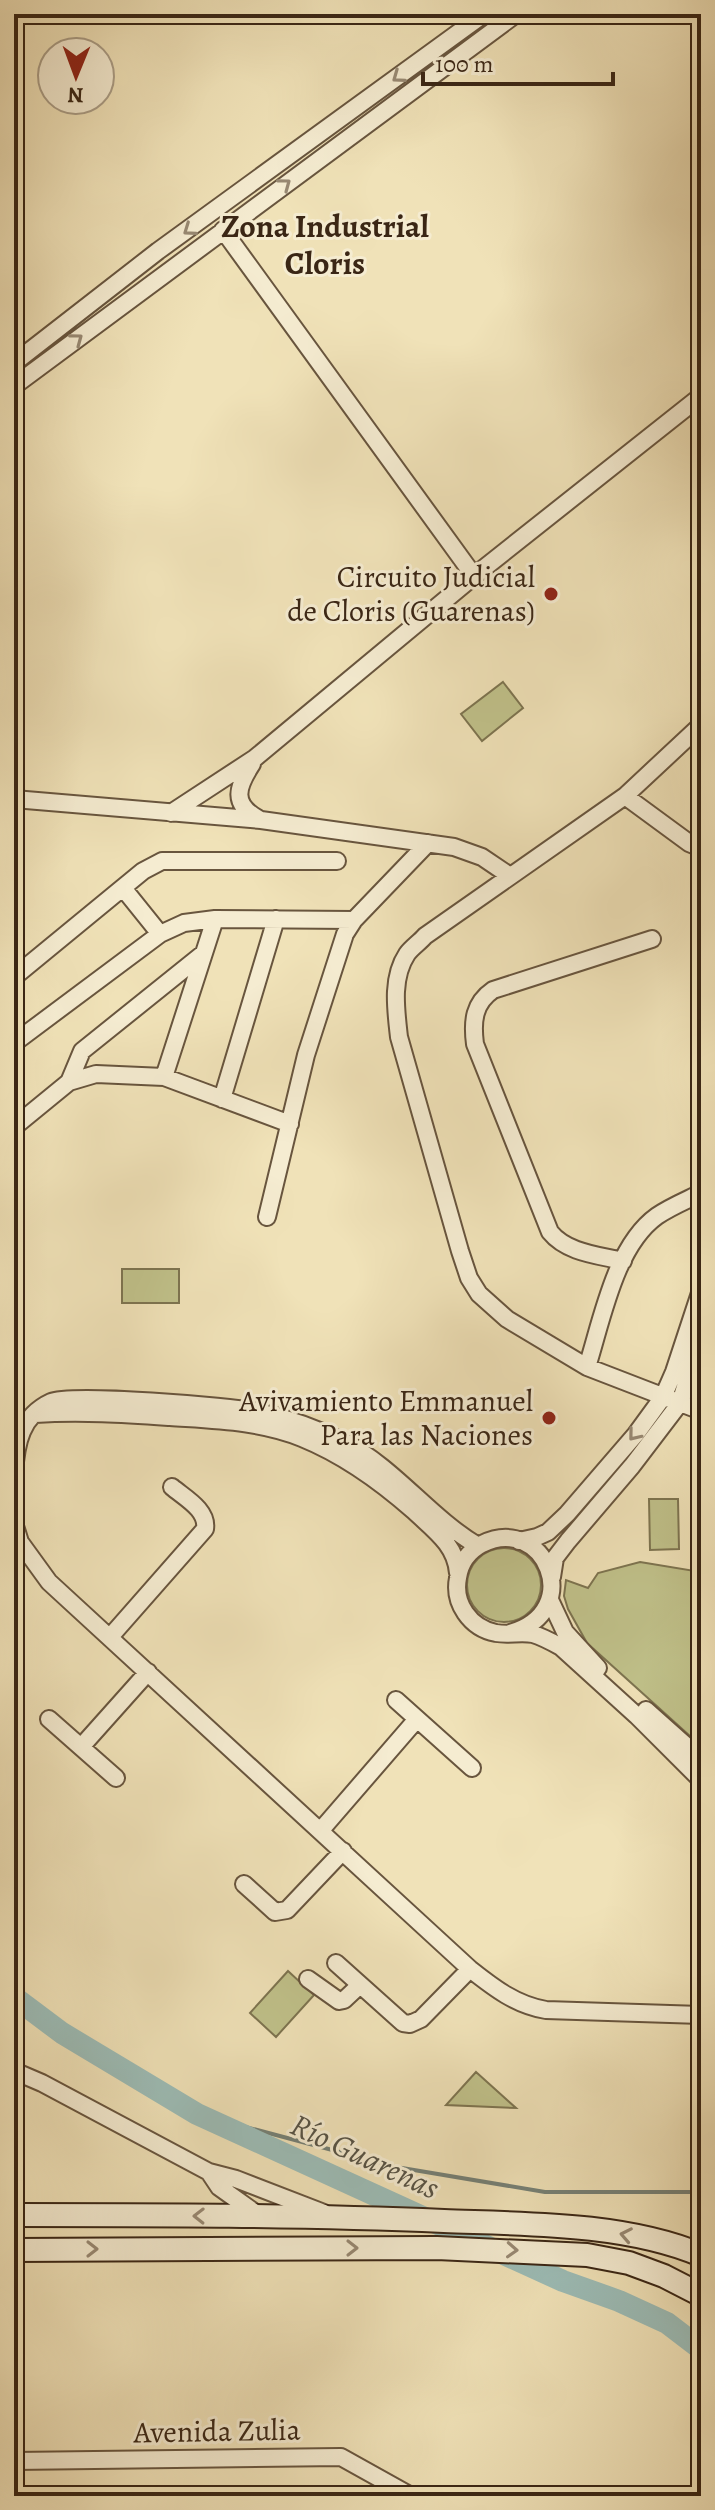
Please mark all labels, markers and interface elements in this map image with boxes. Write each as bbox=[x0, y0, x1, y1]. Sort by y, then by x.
north arrow bbox=[36, 36, 116, 116]
scale bar bbox=[423, 36, 613, 86]
text: 100 m bbox=[435, 48, 494, 80]
one-way arrow bbox=[393, 67, 407, 81]
text: N bbox=[67, 80, 84, 110]
one-way arrow bbox=[276, 179, 291, 193]
district label: Zona Industrial Cloris bbox=[221, 204, 430, 285]
one-way arrow bbox=[183, 220, 197, 235]
one-way arrow bbox=[68, 335, 82, 349]
place label: Circuito Judicial de Cloris (Guarenas) bbox=[287, 557, 535, 631]
marker: Circuito Judicial de Cloris (Guarenas) bbox=[542, 585, 560, 603]
place label: Avivamiento Emmanuel Para las Naciones bbox=[238, 1381, 533, 1455]
marker: Avivamiento Emmanuel Para las Naciones bbox=[540, 1409, 558, 1427]
one-way arrow bbox=[629, 1426, 644, 1440]
water label: Río Guarenas bbox=[284, 2102, 447, 2210]
one-way arrow bbox=[192, 2207, 205, 2224]
one-way arrow bbox=[619, 2228, 632, 2245]
one-way arrow bbox=[346, 2239, 359, 2257]
one-way arrow bbox=[86, 2241, 99, 2258]
one-way arrow bbox=[506, 2242, 519, 2259]
street label: Avenida Zulia bbox=[132, 2410, 301, 2452]

